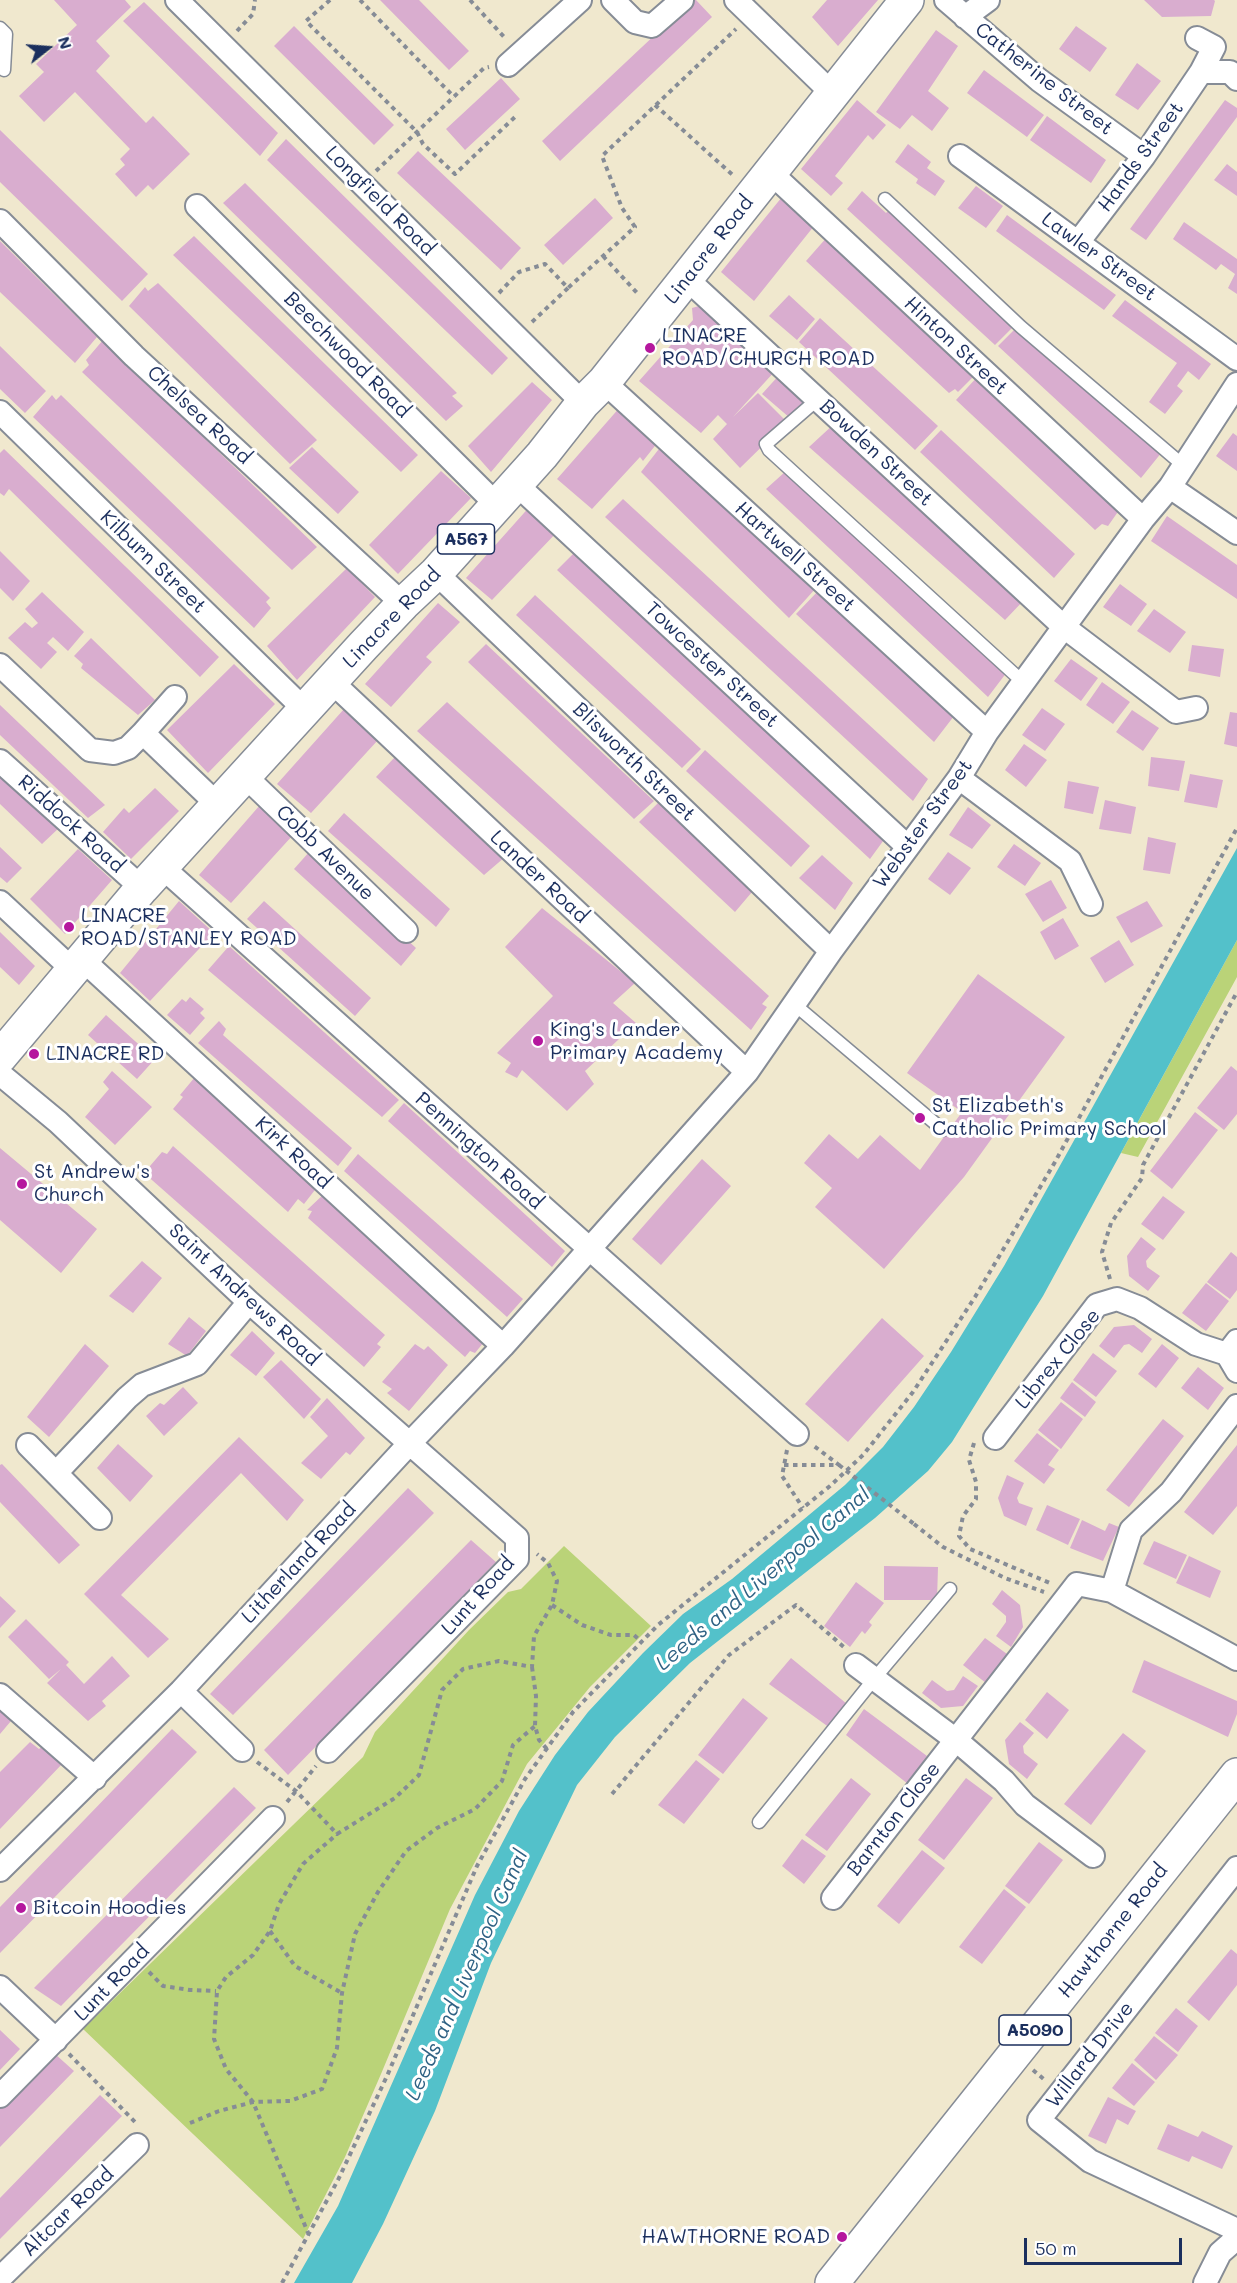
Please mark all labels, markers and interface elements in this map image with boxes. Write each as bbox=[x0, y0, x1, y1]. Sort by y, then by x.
north arrow bbox=[18, 18, 78, 78]
street label: Catherine Street bbox=[970, 18, 1118, 140]
text: N bbox=[54, 34, 78, 51]
street label: Hands Street bbox=[1093, 97, 1189, 217]
street label: Longfield Road bbox=[320, 141, 440, 261]
street label: Linacre Road bbox=[659, 191, 759, 309]
street label: Lawler Street bbox=[1037, 207, 1161, 307]
street label: Beechwood Road bbox=[279, 287, 415, 423]
street label: Hinton Street bbox=[899, 292, 1013, 400]
place label: LINACRE ROAD/CHURCH ROAD bbox=[662, 324, 875, 371]
marker: LINACRE ROAD/CHURCH ROAD bbox=[643, 341, 657, 355]
street label: Chelsea Road bbox=[142, 361, 256, 469]
street label: Bowden Street bbox=[814, 394, 938, 512]
street label: Hartwell Street bbox=[730, 497, 860, 617]
street label: Kilburn Street bbox=[95, 505, 211, 619]
road number: A567 bbox=[438, 524, 494, 554]
street label: Linacre Road bbox=[338, 563, 446, 673]
street label: Towcester Street bbox=[640, 597, 784, 733]
street label: Blisworth Street bbox=[568, 698, 700, 826]
street label: Webster Street bbox=[868, 755, 978, 893]
street label: Riddock Road bbox=[13, 770, 129, 878]
street label: Cobb Avenue bbox=[271, 800, 379, 906]
street label: Lander Road bbox=[485, 825, 593, 929]
place label: LINACRE ROAD/STANLEY ROAD bbox=[81, 904, 296, 951]
marker: LINACRE ROAD/STANLEY ROAD bbox=[62, 920, 76, 934]
place label: King's Lander Primary Academy bbox=[550, 1018, 723, 1065]
marker: King's Lander Primary Academy bbox=[531, 1034, 545, 1048]
place label: LINACRE RD bbox=[46, 1042, 164, 1066]
marker: LINACRE RD bbox=[27, 1047, 41, 1061]
street label: Pennington Road bbox=[410, 1087, 548, 1215]
place label: St Elizabeth's Catholic Primary School bbox=[932, 1094, 1167, 1141]
marker: St Elizabeth's Catholic Primary School bbox=[913, 1111, 927, 1125]
street label: Kirk Road bbox=[250, 1112, 336, 1194]
place label: St Andrew's Church bbox=[34, 1160, 150, 1207]
marker: St Andrew's Church bbox=[15, 1177, 29, 1191]
street label: Saint Andrews Road bbox=[164, 1219, 324, 1371]
street label: Librex Close bbox=[1010, 1304, 1106, 1414]
water label: Leeds and Liverpool Canal bbox=[651, 1482, 875, 1676]
street label: Litherland Road bbox=[237, 1498, 361, 1628]
street label: Lunt Road bbox=[436, 1552, 520, 1640]
street label: Barnton Close bbox=[842, 1757, 946, 1881]
water label: Leeds and Liverpool Canal bbox=[400, 1846, 534, 2104]
street label: Hawthorne Road bbox=[1053, 1859, 1173, 2003]
place label: Bitcoin Hoodies bbox=[33, 1896, 186, 1920]
marker: Bitcoin Hoodies bbox=[14, 1901, 28, 1915]
street label: Lunt Road bbox=[69, 1940, 155, 2026]
street label: Willard Drive bbox=[1041, 1997, 1139, 2113]
road number: A5090 bbox=[999, 2015, 1071, 2045]
street label: Altcar Road bbox=[17, 2162, 119, 2262]
place label: HAWTHORNE ROAD bbox=[641, 2225, 830, 2249]
scale bar bbox=[1027, 2226, 1184, 2264]
marker: HAWTHORNE ROAD bbox=[835, 2230, 849, 2244]
text: 50 m bbox=[1035, 2236, 1077, 2260]

